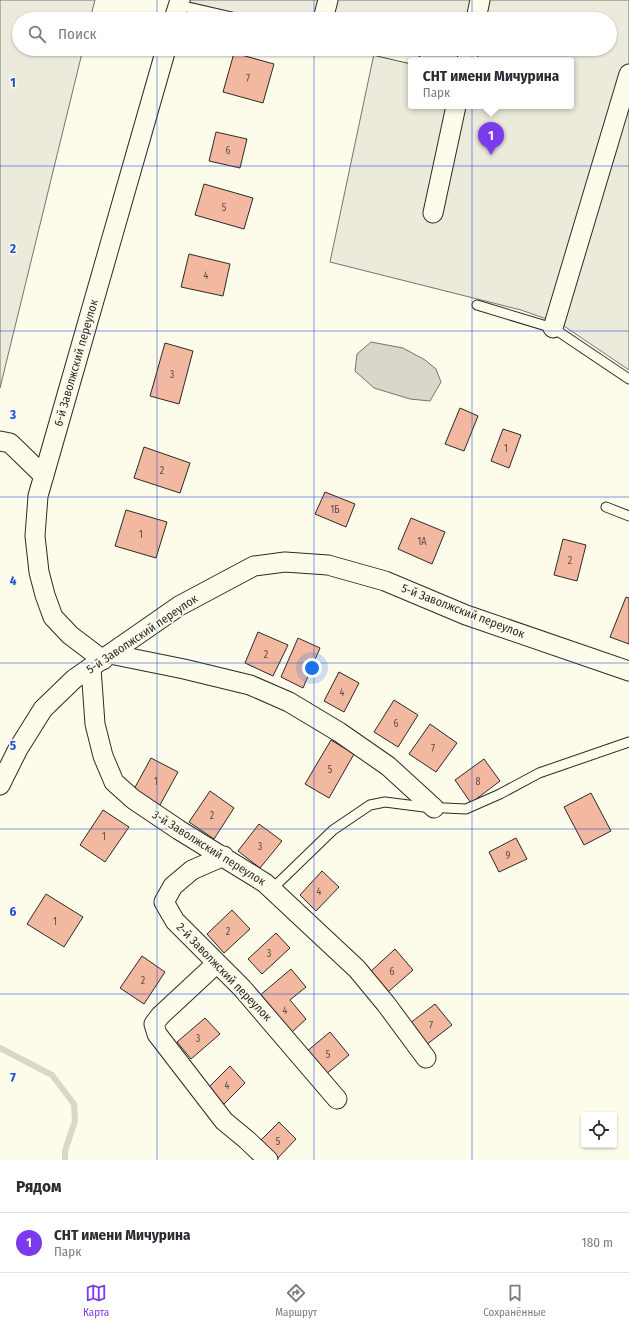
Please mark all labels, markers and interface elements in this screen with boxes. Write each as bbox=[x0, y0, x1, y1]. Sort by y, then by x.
search box bbox=[12, 12, 617, 56]
icon: search bbox=[26, 23, 48, 45]
text: Поиск bbox=[58, 25, 96, 43]
popup bbox=[408, 57, 574, 109]
text: СНТ имени Мичурина bbox=[423, 67, 559, 85]
house number: 7 bbox=[246, 73, 250, 85]
text: 1 bbox=[10, 75, 16, 90]
text: Парк bbox=[423, 85, 450, 100]
pin: 1 bbox=[478, 122, 504, 155]
house number: 6 bbox=[226, 145, 231, 157]
house number: 5 bbox=[222, 202, 227, 214]
text: 2 bbox=[9, 241, 16, 256]
house number: 4 bbox=[204, 270, 209, 282]
street label: 6-й Заволжский переулок bbox=[51, 298, 101, 428]
house number: 3 bbox=[170, 369, 175, 381]
text: 3 bbox=[9, 407, 16, 422]
house number: 1 bbox=[504, 443, 508, 455]
house number: 2 bbox=[160, 465, 165, 477]
house number: 1Б bbox=[330, 504, 340, 516]
house number: 1 bbox=[139, 529, 143, 541]
house number: 1А bbox=[417, 536, 427, 548]
house number: 2 bbox=[568, 555, 573, 567]
text: 4 bbox=[10, 573, 17, 588]
street label: 5-й Заволжский переулок bbox=[399, 581, 527, 641]
street label: 5-й Заволжский переулок bbox=[84, 591, 201, 676]
house number: 2 bbox=[264, 649, 269, 661]
your location bbox=[302, 658, 322, 678]
house number: 4 bbox=[340, 687, 345, 699]
house number: 6 bbox=[394, 718, 399, 730]
text: 5 bbox=[10, 738, 16, 753]
house number: 7 bbox=[431, 743, 435, 755]
house number: 5 bbox=[328, 764, 333, 776]
house number: 1 bbox=[154, 776, 158, 788]
house number: 8 bbox=[476, 776, 481, 788]
street label: 3-й Заволжский переулок bbox=[150, 807, 269, 889]
house number: 2 bbox=[210, 810, 215, 822]
house number: 1 bbox=[102, 831, 106, 843]
house number: 3 bbox=[258, 841, 263, 853]
house number: 9 bbox=[506, 850, 511, 862]
house number: 4 bbox=[317, 886, 322, 898]
text: 6 bbox=[10, 904, 17, 919]
house number: 1 bbox=[53, 916, 57, 928]
street label: 2-й Заволжский переулок bbox=[174, 920, 275, 1024]
house number: 2 bbox=[226, 926, 231, 938]
house number: 3 bbox=[267, 948, 272, 960]
house number: 6 bbox=[390, 966, 395, 978]
house number: 2 bbox=[141, 975, 146, 987]
house number: 4 bbox=[283, 1005, 288, 1017]
house number: 7 bbox=[429, 1020, 433, 1032]
house number: 3 bbox=[196, 1033, 201, 1045]
house number: 5 bbox=[326, 1049, 331, 1061]
text: 7 bbox=[10, 1070, 16, 1085]
house number: 4 bbox=[225, 1080, 230, 1092]
map controls bbox=[581, 1112, 617, 1148]
button: locate bbox=[581, 1112, 617, 1148]
house number: 5 bbox=[276, 1136, 281, 1148]
text: Рядом bbox=[16, 1176, 61, 1197]
text: СНТ имени Мичурина bbox=[54, 1226, 190, 1244]
text: 1 bbox=[26, 1235, 32, 1250]
text: 180 m bbox=[582, 1235, 613, 1250]
text: Парк bbox=[54, 1244, 81, 1259]
tab: Карта bbox=[83, 1282, 109, 1319]
tab: Маршрут bbox=[275, 1282, 317, 1319]
tab: Сохранённые bbox=[483, 1282, 546, 1319]

